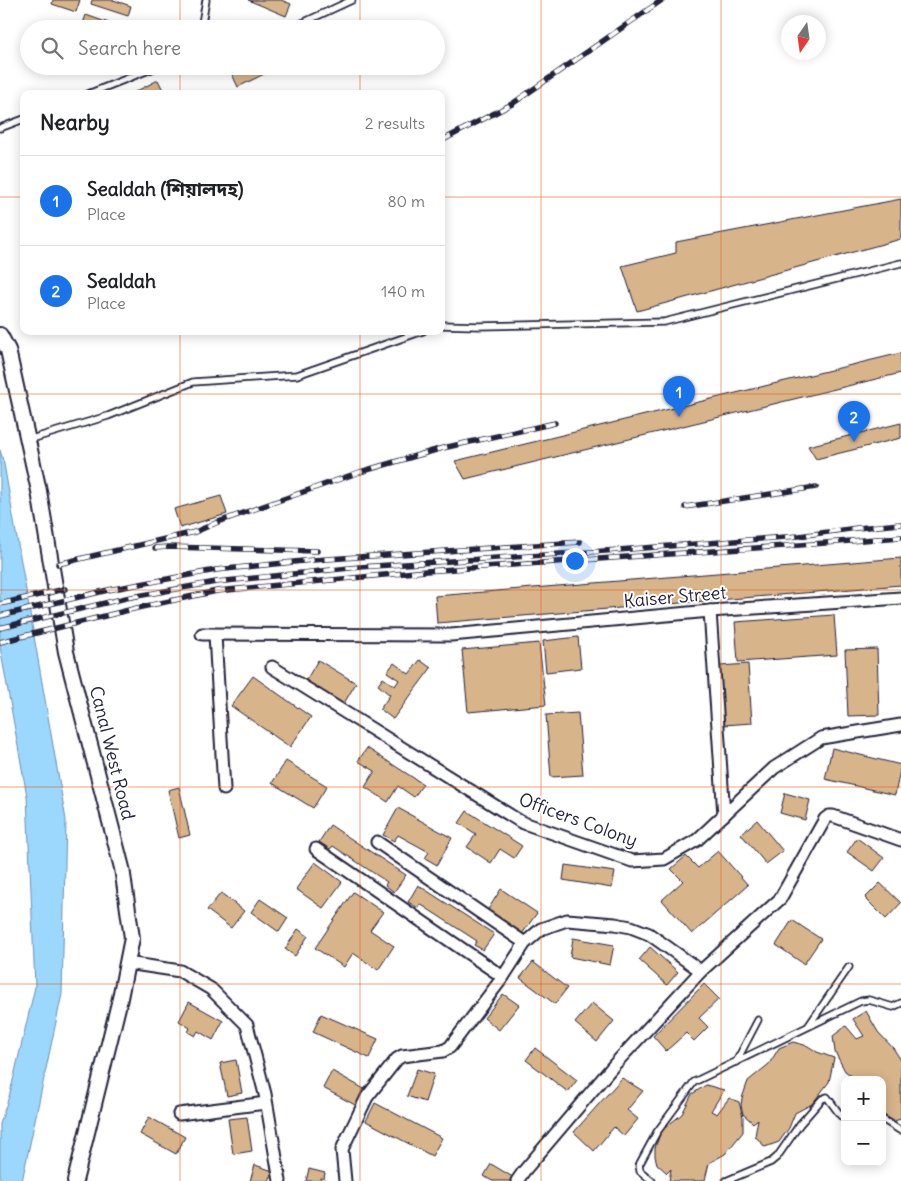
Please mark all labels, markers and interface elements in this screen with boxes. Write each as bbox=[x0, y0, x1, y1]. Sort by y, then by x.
north arrow bbox=[781, 15, 826, 60]
search box bbox=[20, 20, 445, 75]
icon: search bbox=[38, 34, 66, 62]
text: Search here bbox=[78, 36, 181, 60]
text: Nearby bbox=[40, 109, 110, 136]
text: 2 results bbox=[365, 113, 425, 133]
text: Sealdah (শিয়ালদহ) bbox=[87, 177, 243, 201]
text: 1 bbox=[53, 191, 59, 211]
text: 80 m bbox=[387, 191, 425, 211]
text: Place bbox=[87, 204, 126, 224]
text: Sealdah bbox=[87, 269, 156, 293]
text: 2 bbox=[52, 281, 60, 301]
text: 140 m bbox=[381, 281, 425, 301]
text: Place bbox=[87, 293, 126, 313]
pin: 1 bbox=[663, 376, 695, 417]
pin: 2 bbox=[838, 401, 870, 442]
your location bbox=[562, 548, 588, 574]
street label: Kaiser Street bbox=[623, 581, 727, 612]
street label: Canal West Road bbox=[85, 684, 140, 823]
street label: Officers Colony bbox=[516, 787, 641, 852]
map controls bbox=[841, 1076, 886, 1166]
button: + bbox=[841, 1076, 886, 1121]
button: − bbox=[841, 1121, 886, 1166]

